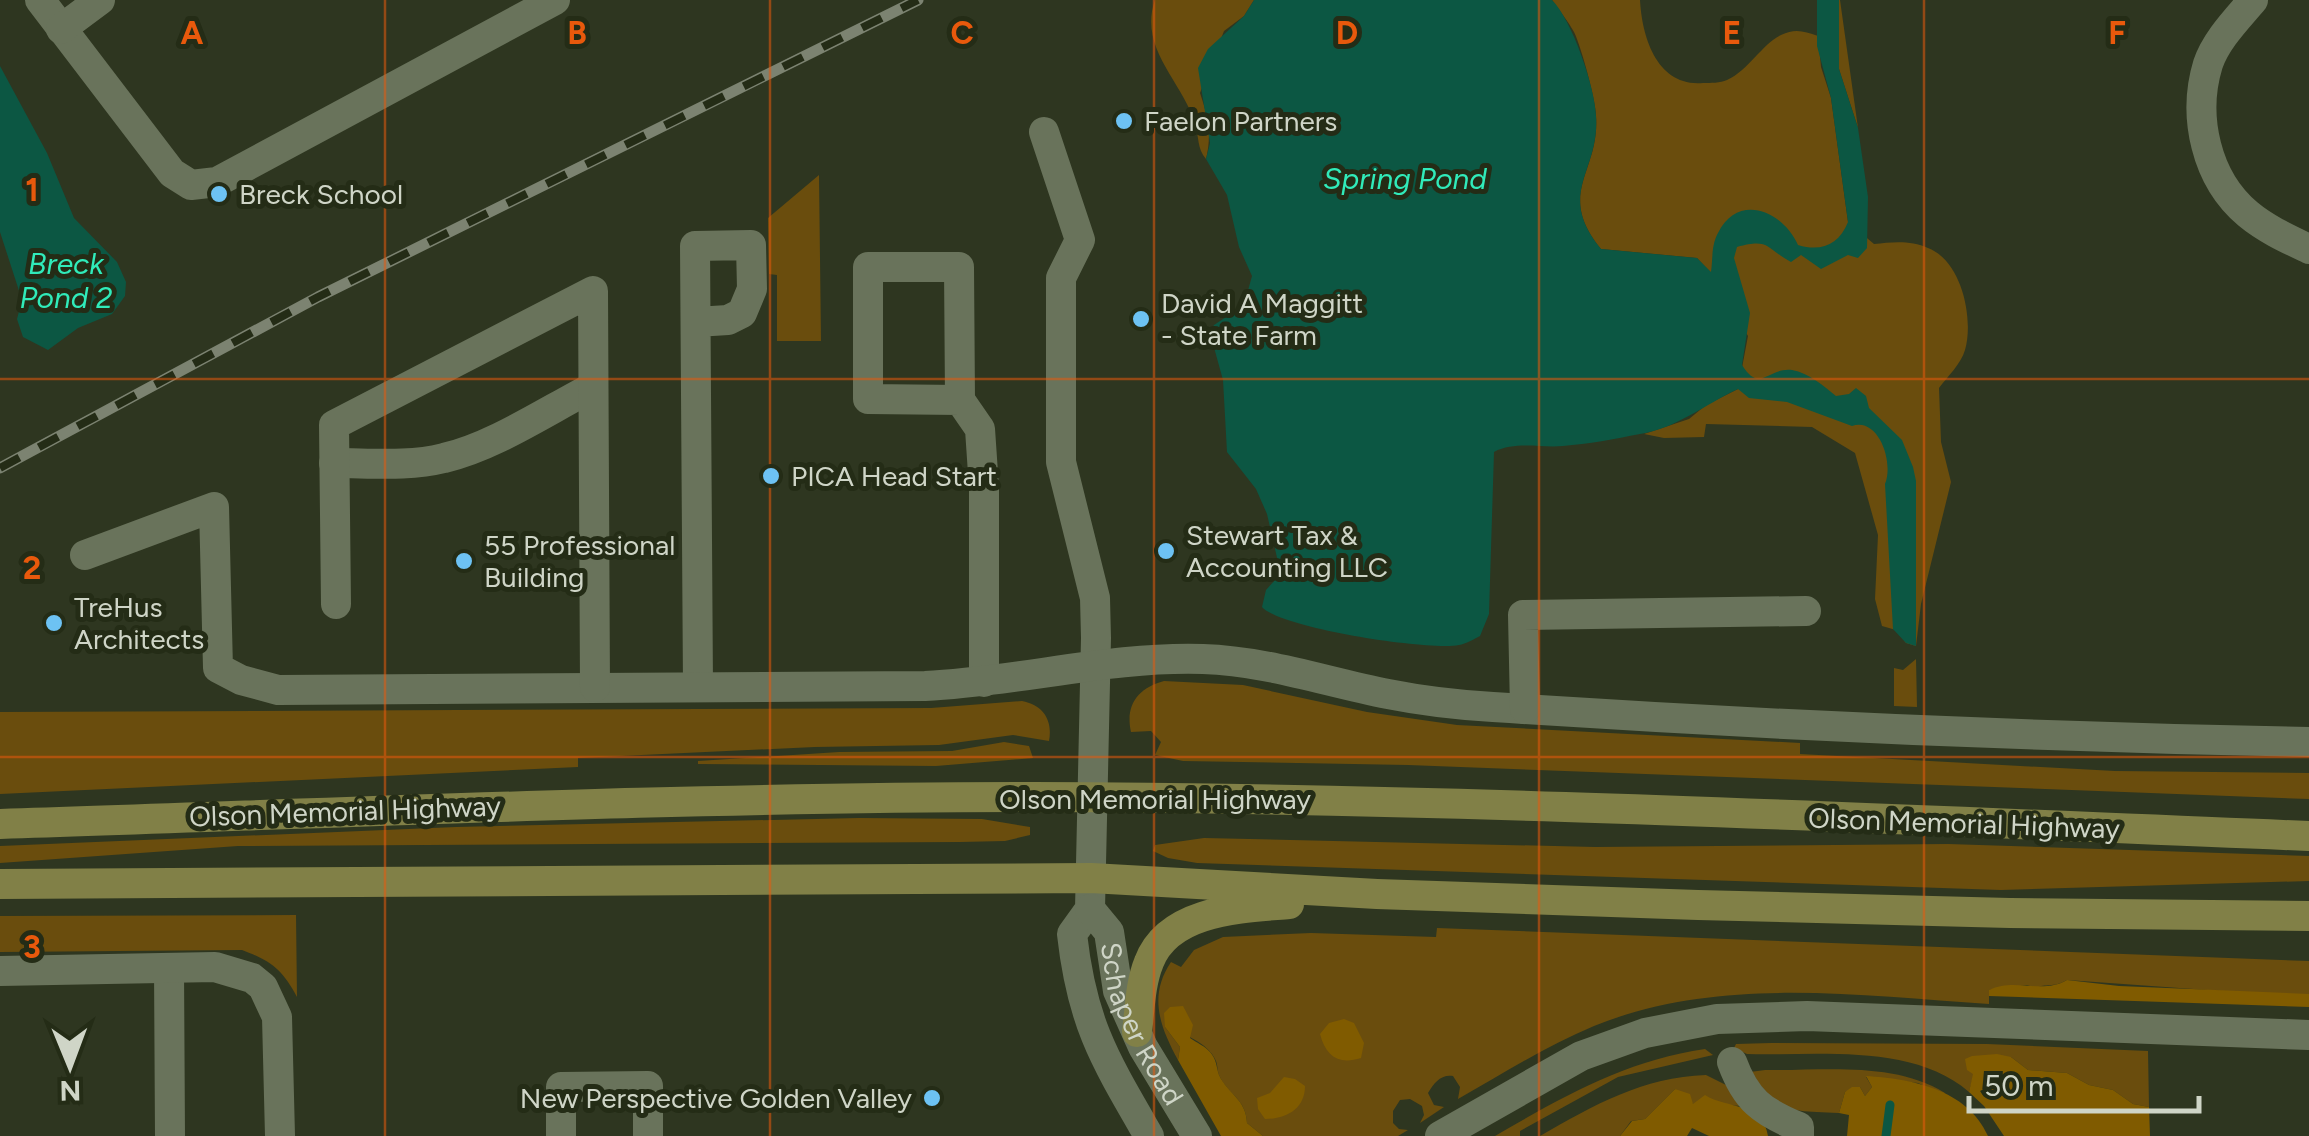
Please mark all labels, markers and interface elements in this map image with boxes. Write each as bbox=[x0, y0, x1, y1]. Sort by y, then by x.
text: A bbox=[181, 14, 204, 52]
text: B bbox=[567, 14, 587, 52]
text: C bbox=[950, 14, 974, 52]
text: D bbox=[1336, 14, 1358, 52]
text: E bbox=[1723, 14, 1741, 52]
text: F bbox=[2108, 14, 2126, 52]
place label: Faelon Partners bbox=[1144, 104, 1337, 138]
marker: Faelon Partners bbox=[1113, 110, 1135, 132]
water label: Spring Pond bbox=[1323, 160, 1487, 197]
text: 1 bbox=[25, 171, 39, 209]
place label: Breck School bbox=[239, 177, 403, 211]
marker: Breck School bbox=[208, 183, 230, 205]
water label: Breck Pond 2 bbox=[19, 245, 113, 316]
place label: David A Maggitt - State Farm bbox=[1161, 286, 1363, 352]
marker: David A Maggitt - State Farm bbox=[1130, 308, 1152, 330]
place label: PICA Head Start bbox=[791, 459, 997, 493]
marker: PICA Head Start bbox=[760, 465, 782, 487]
place label: Stewart Tax & Accounting LLC bbox=[1186, 518, 1388, 584]
place label: 55 Professional Building bbox=[484, 528, 675, 594]
marker: Stewart Tax & Accounting LLC bbox=[1155, 540, 1177, 562]
text: 2 bbox=[23, 549, 41, 587]
marker: 55 Professional Building bbox=[453, 550, 475, 572]
place label: TreHus Architects bbox=[74, 590, 204, 656]
marker: TreHus Architects bbox=[43, 612, 65, 634]
street label: Olson Memorial Highway bbox=[999, 782, 1311, 816]
street label: Olson Memorial Highway bbox=[189, 789, 502, 833]
street label: Olson Memorial Highway bbox=[1808, 801, 2121, 845]
text: 3 bbox=[23, 928, 41, 966]
street label: Schaper Road bbox=[1094, 940, 1191, 1111]
north arrow bbox=[20, 1016, 120, 1116]
scale bar bbox=[1969, 1051, 2199, 1113]
text: 50 m bbox=[1984, 1067, 2053, 1104]
text: N bbox=[59, 1074, 82, 1108]
place label: New Perspective Golden Valley bbox=[520, 1081, 912, 1115]
marker: New Perspective Golden Valley bbox=[921, 1087, 943, 1109]

